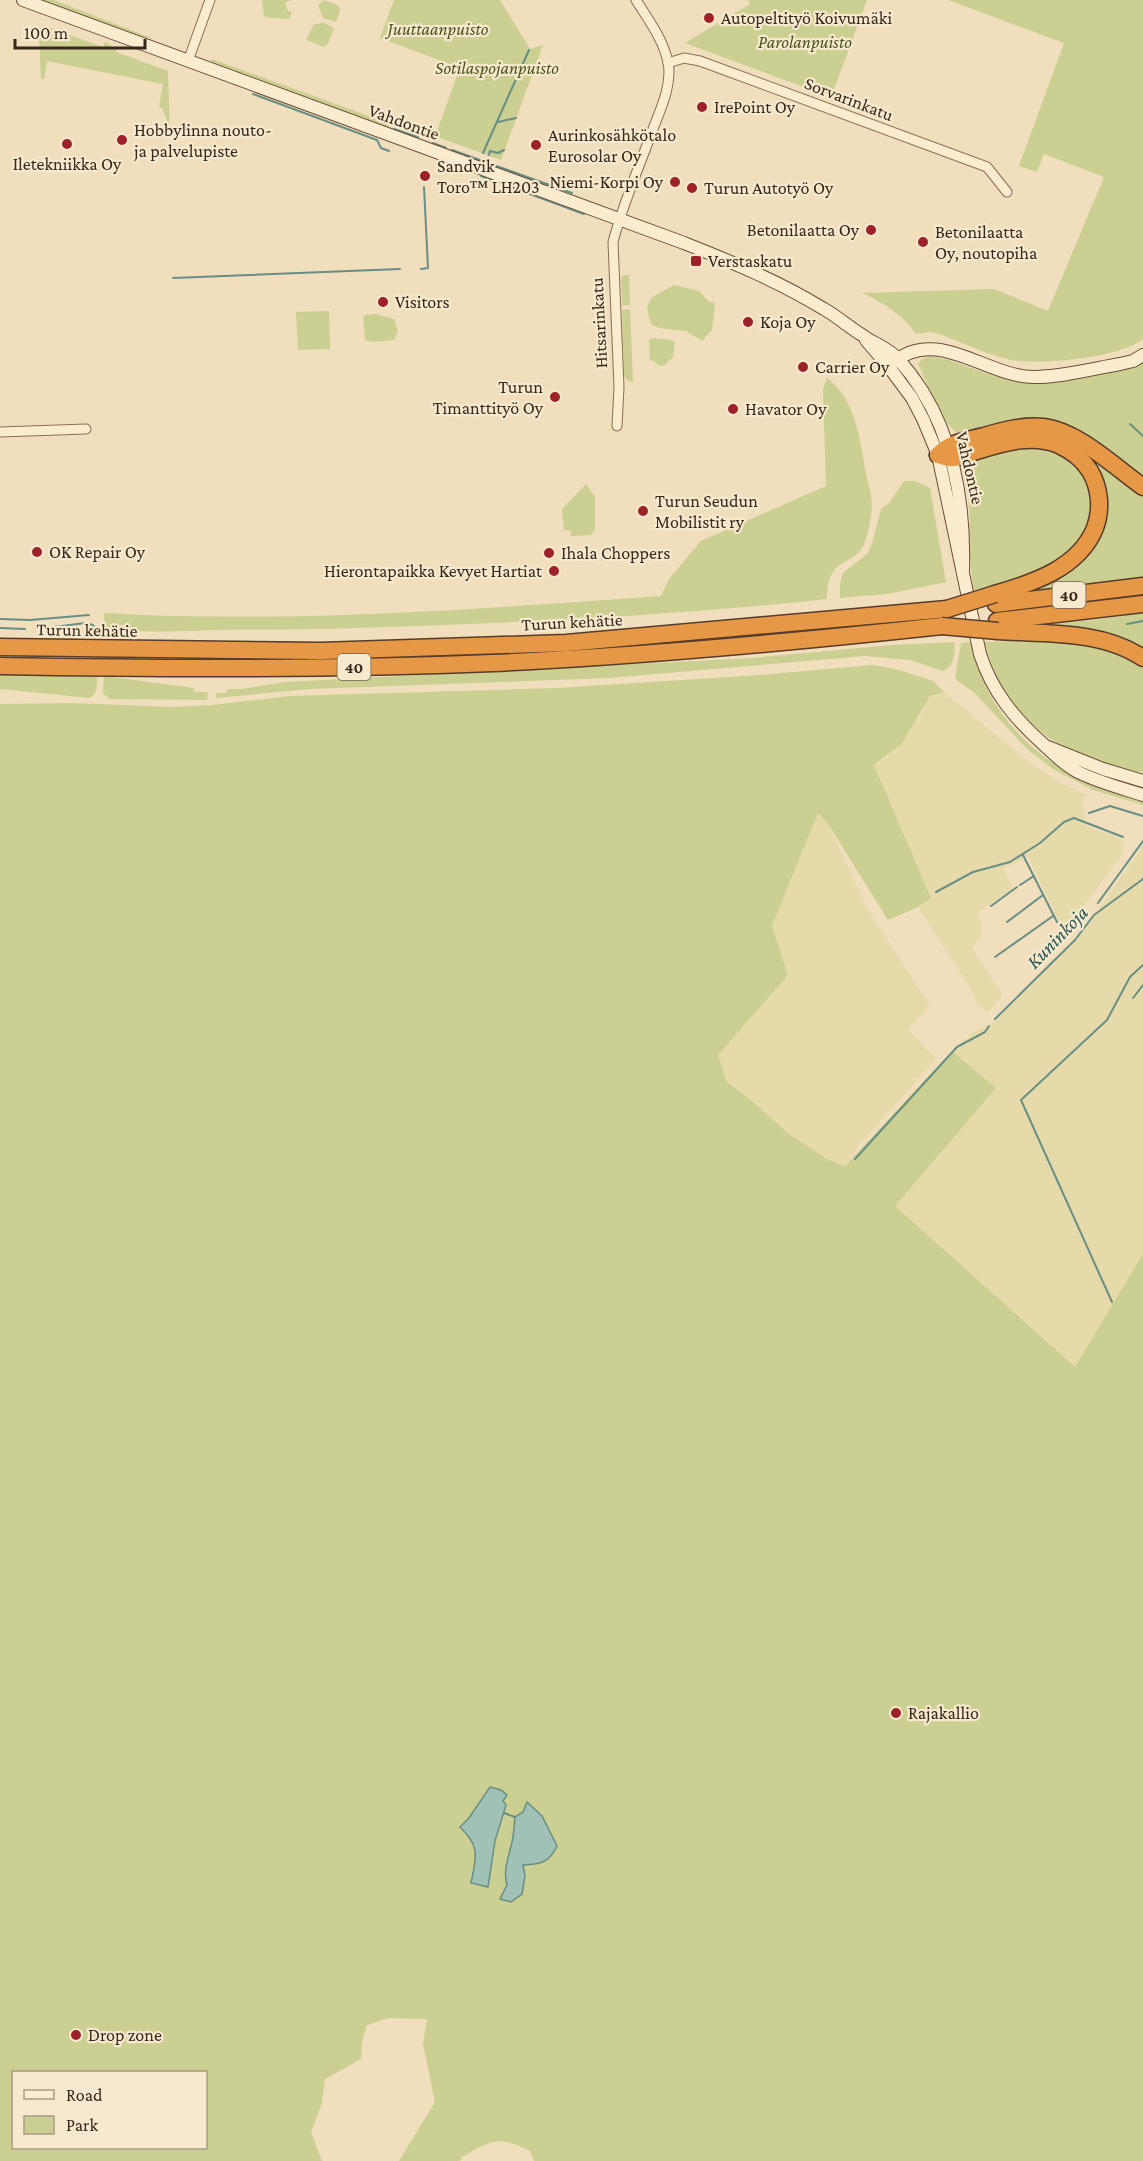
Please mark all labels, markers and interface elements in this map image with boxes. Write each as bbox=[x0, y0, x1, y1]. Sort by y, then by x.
place label: Autopeltityö Koivumäki bbox=[721, 8, 892, 28]
marker: Autopeltityö Koivumäki bbox=[702, 11, 716, 25]
scale bar bbox=[15, 12, 146, 50]
park label: Juuttaanpuisto bbox=[384, 19, 489, 39]
text: 100 m bbox=[24, 23, 69, 43]
park label: Parolanpuisto bbox=[758, 32, 852, 52]
park label: Sotilaspojanpuisto bbox=[435, 58, 559, 79]
street label: Sorvarinkatu bbox=[802, 73, 897, 125]
place label: IrePoint Oy bbox=[714, 97, 796, 117]
street label: Vahdontie bbox=[366, 100, 442, 144]
marker: IrePoint Oy bbox=[695, 100, 709, 114]
place label: Hobbylinna nouto- ja palvelupiste bbox=[133, 120, 272, 162]
place label: Aurinkosähkötalo Eurosolar Oy bbox=[548, 125, 676, 166]
marker: Hobbylinna nouto- ja palvelupiste bbox=[115, 133, 129, 147]
marker: Iletekniikka Oy bbox=[60, 137, 74, 151]
marker: Aurinkosähkötalo Eurosolar Oy bbox=[529, 138, 543, 152]
place label: Iletekniikka Oy bbox=[13, 154, 122, 174]
place label: Sandvik Toro™ LH203 bbox=[437, 156, 540, 197]
marker: Sandvik Toro™ LH203 bbox=[418, 169, 432, 183]
place label: Niemi-Korpi Oy bbox=[549, 172, 664, 192]
marker: Niemi-Korpi Oy bbox=[668, 175, 682, 189]
place label: Turun Autotyö Oy bbox=[704, 178, 834, 198]
marker: Turun Autotyö Oy bbox=[685, 181, 699, 195]
place label: Betonilaatta Oy bbox=[747, 220, 860, 240]
place label: Betonilaatta Oy, noutopiha bbox=[935, 222, 1037, 263]
marker: Betonilaatta Oy bbox=[864, 223, 878, 237]
marker: Betonilaatta Oy, noutopiha bbox=[916, 235, 930, 249]
place label: Verstaskatu bbox=[708, 251, 793, 271]
marker: Verstaskatu bbox=[689, 254, 703, 268]
street label: Hitsarinkatu bbox=[587, 277, 611, 369]
place label: Visitors bbox=[395, 292, 450, 312]
marker: Visitors bbox=[376, 295, 390, 309]
place label: Koja Oy bbox=[760, 312, 816, 333]
marker: Koja Oy bbox=[741, 315, 755, 329]
place label: Carrier Oy bbox=[815, 357, 890, 377]
marker: Carrier Oy bbox=[796, 360, 810, 374]
place label: Turun Timanttityö Oy bbox=[433, 377, 544, 418]
marker: Turun Timanttityö Oy bbox=[548, 390, 562, 404]
place label: Havator Oy bbox=[745, 399, 827, 419]
marker: Havator Oy bbox=[726, 402, 740, 416]
street label: Vahdontie bbox=[952, 430, 988, 506]
place label: Turun Seudun Mobilistit ry bbox=[655, 491, 758, 532]
marker: Turun Seudun Mobilistit ry bbox=[636, 504, 650, 518]
place label: OK Repair Oy bbox=[49, 542, 146, 562]
place label: Ihala Choppers bbox=[561, 543, 670, 563]
marker: OK Repair Oy bbox=[30, 545, 44, 559]
marker: Ihala Choppers bbox=[542, 546, 556, 560]
place label: Hierontapaikka Kevyet Hartiat bbox=[324, 561, 543, 581]
marker: Hierontapaikka Kevyet Hartiat bbox=[547, 564, 561, 578]
road number: 40 bbox=[1052, 582, 1086, 608]
street label: Turun kehätie bbox=[521, 609, 623, 635]
street label: Turun kehätie bbox=[36, 619, 138, 641]
road number: 40 bbox=[338, 654, 370, 680]
water label: Kuninkoja bbox=[1022, 901, 1093, 974]
place label: Rajakallio bbox=[908, 1703, 979, 1724]
marker: Rajakallio bbox=[889, 1706, 903, 1720]
place label: Drop zone bbox=[88, 2025, 162, 2045]
marker: Drop zone bbox=[69, 2028, 83, 2042]
legend bbox=[12, 2071, 207, 2149]
text: Road bbox=[66, 2085, 103, 2105]
text: Park bbox=[66, 2115, 98, 2135]

